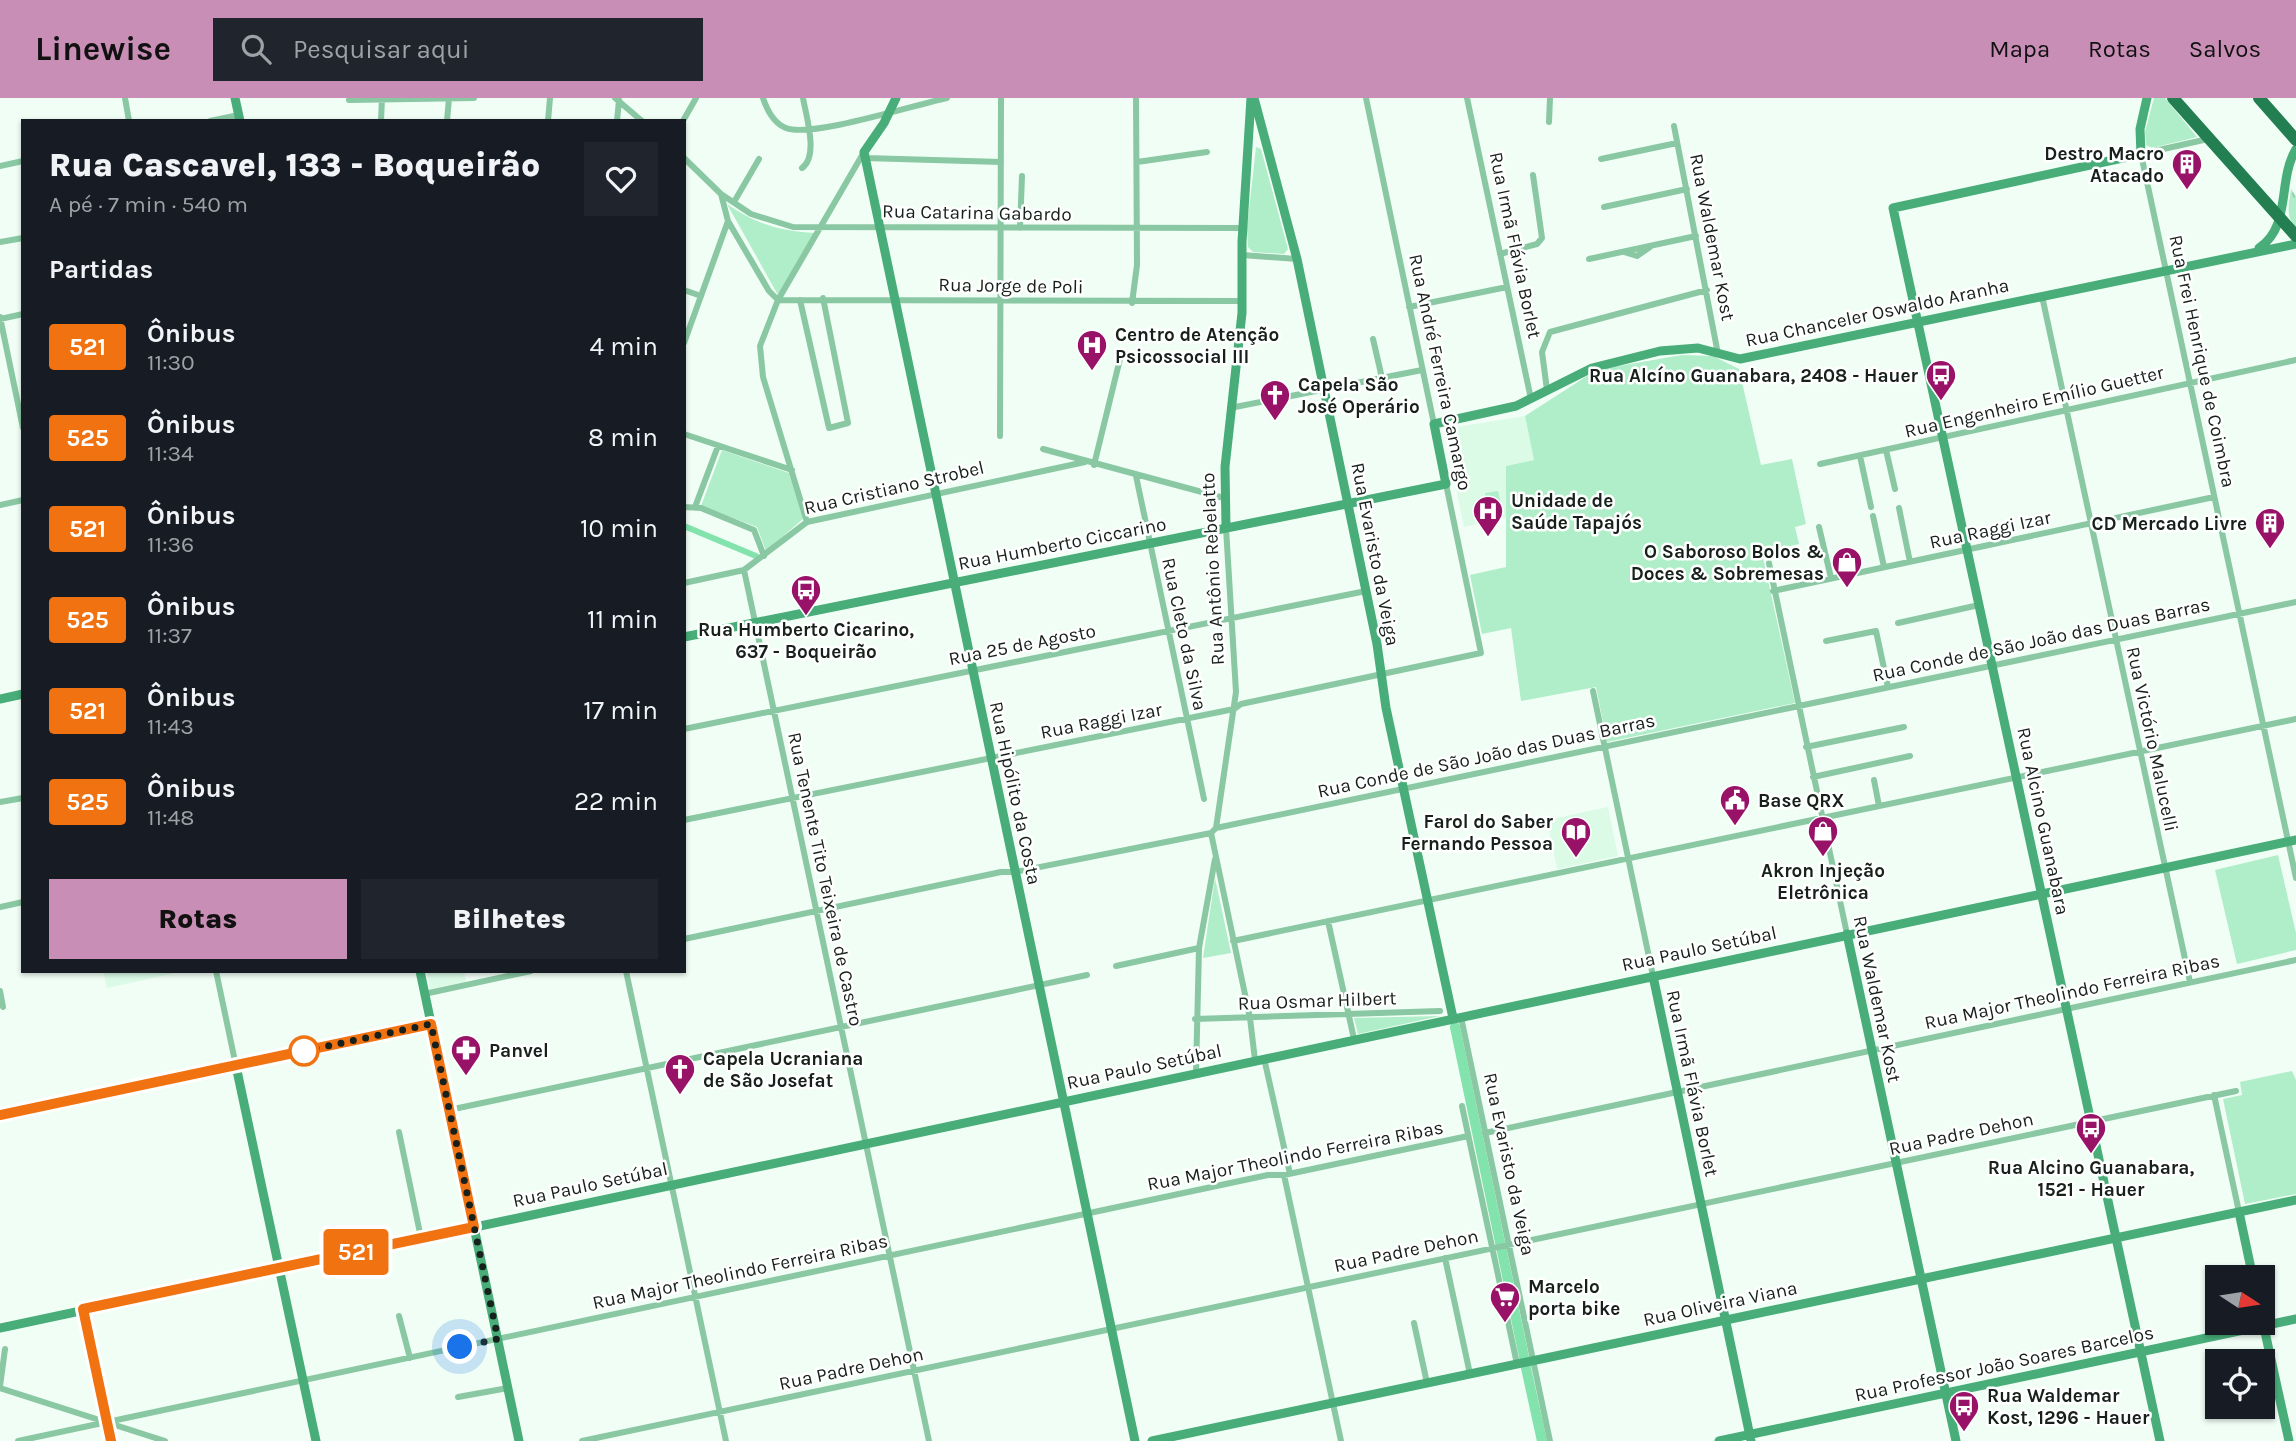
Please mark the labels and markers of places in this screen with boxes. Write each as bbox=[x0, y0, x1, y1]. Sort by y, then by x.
place label: Destro Macro Atacado bbox=[2044, 143, 2164, 187]
building icon: Destro Macro Atacado bbox=[2170, 147, 2204, 191]
place label: Centro de Atenção Psicossocial III bbox=[1115, 324, 1279, 368]
hospital icon: Centro de Atenção Psicossocial III bbox=[1075, 328, 1109, 372]
bus stop icon: Rua Alcíno Guanabara, 2408 - Hauer bbox=[1924, 358, 1958, 402]
place label: Rua Alcíno Guanabara, 2408 - Hauer bbox=[1589, 365, 1919, 387]
place label: Capela São José Operário bbox=[1298, 374, 1420, 418]
church icon: Capela São José Operário bbox=[1258, 378, 1292, 422]
place label: Unidade de Saúde Tapajós bbox=[1511, 490, 1642, 534]
hospital icon: Unidade de Saúde Tapajós bbox=[1471, 494, 1505, 538]
building icon: CD Mercado Livre bbox=[2253, 506, 2287, 550]
place label: CD Mercado Livre bbox=[2092, 513, 2247, 535]
place label: O Saboroso Bolos & Doces & Sobremesas bbox=[1631, 541, 1824, 585]
shop icon: O Saboroso Bolos & Doces & Sobremesas bbox=[1830, 545, 1864, 589]
bus stop icon: Rua Humberto Cicarino, 637 - Boqueirão bbox=[789, 573, 823, 617]
place label: Rua Humberto Cicarino, 637 - Boqueirão bbox=[698, 619, 914, 663]
public building icon: Base QRX bbox=[1718, 783, 1752, 827]
place label: Base QRX bbox=[1758, 790, 1845, 812]
place label: Farol do Saber Fernando Pessoa bbox=[1401, 811, 1554, 855]
shop icon: Akron Injeção Eletrônica bbox=[1806, 814, 1840, 858]
library icon: Farol do Saber Fernando Pessoa bbox=[1559, 815, 1593, 859]
place label: Akron Injeção Eletrônica bbox=[1761, 860, 1885, 904]
pharmacy icon: Panvel bbox=[449, 1033, 483, 1077]
unlabelled marker bbox=[289, 1036, 319, 1066]
place label: Panvel bbox=[489, 1040, 549, 1062]
place label: Capela Ucraniana de São Josefat bbox=[703, 1048, 863, 1092]
church icon: Capela Ucraniana de São Josefat bbox=[663, 1052, 697, 1096]
bus stop icon: Rua Alcino Guanabara, 1521 - Hauer bbox=[2074, 1111, 2108, 1155]
place label: Rua Alcino Guanabara, 1521 - Hauer bbox=[1988, 1157, 2194, 1201]
place label: Marcelo porta bike bbox=[1528, 1276, 1620, 1320]
supermarket icon: Marcelo porta bike bbox=[1488, 1280, 1522, 1324]
place label: Rua Waldemar Kost, 1296 - Hauer bbox=[1987, 1385, 2150, 1429]
bus stop icon: Rua Waldemar Kost, 1296 - Hauer bbox=[1947, 1389, 1981, 1433]

